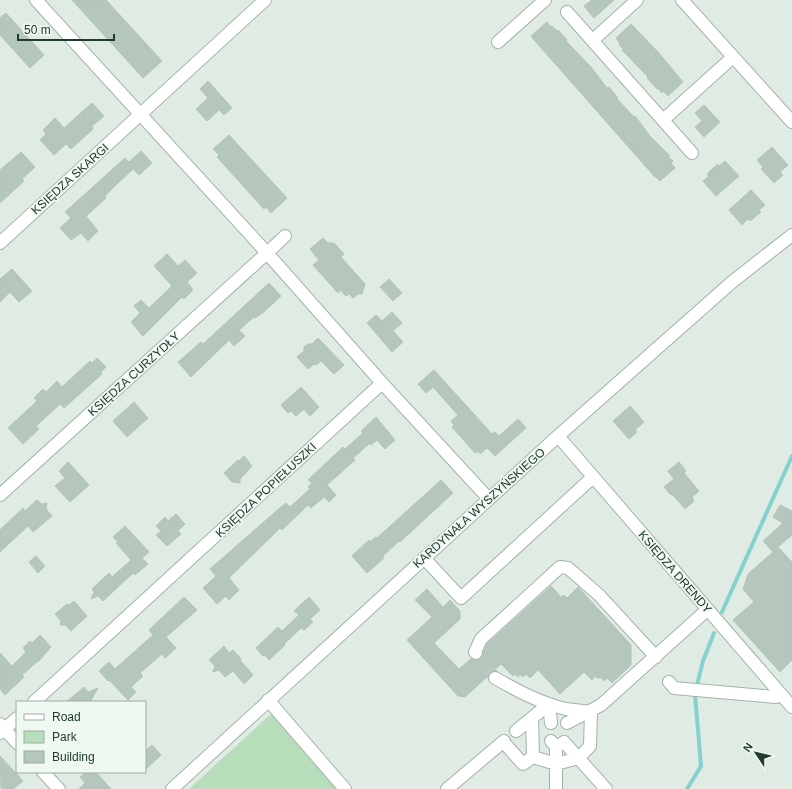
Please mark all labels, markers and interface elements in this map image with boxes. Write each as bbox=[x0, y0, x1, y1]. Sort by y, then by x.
scale bar bbox=[18, 16, 114, 42]
text: 50 m bbox=[24, 23, 51, 37]
street label: KSIĘDZA SKARGI bbox=[28, 141, 112, 217]
street label: KSIĘDZA CURZYDŁY bbox=[85, 329, 183, 419]
street label: KSIĘDZA POPIEŁUSZKI bbox=[213, 440, 319, 540]
street label: KARDYNAŁA WYSZYŃSKIEGO bbox=[409, 444, 548, 571]
street label: KSIĘDZA DRENDY bbox=[635, 528, 715, 616]
legend bbox=[16, 701, 146, 773]
text: Road bbox=[52, 710, 81, 724]
text: Park bbox=[52, 730, 78, 744]
north arrow bbox=[736, 733, 776, 773]
text: N bbox=[741, 741, 755, 754]
text: Building bbox=[52, 750, 95, 764]

